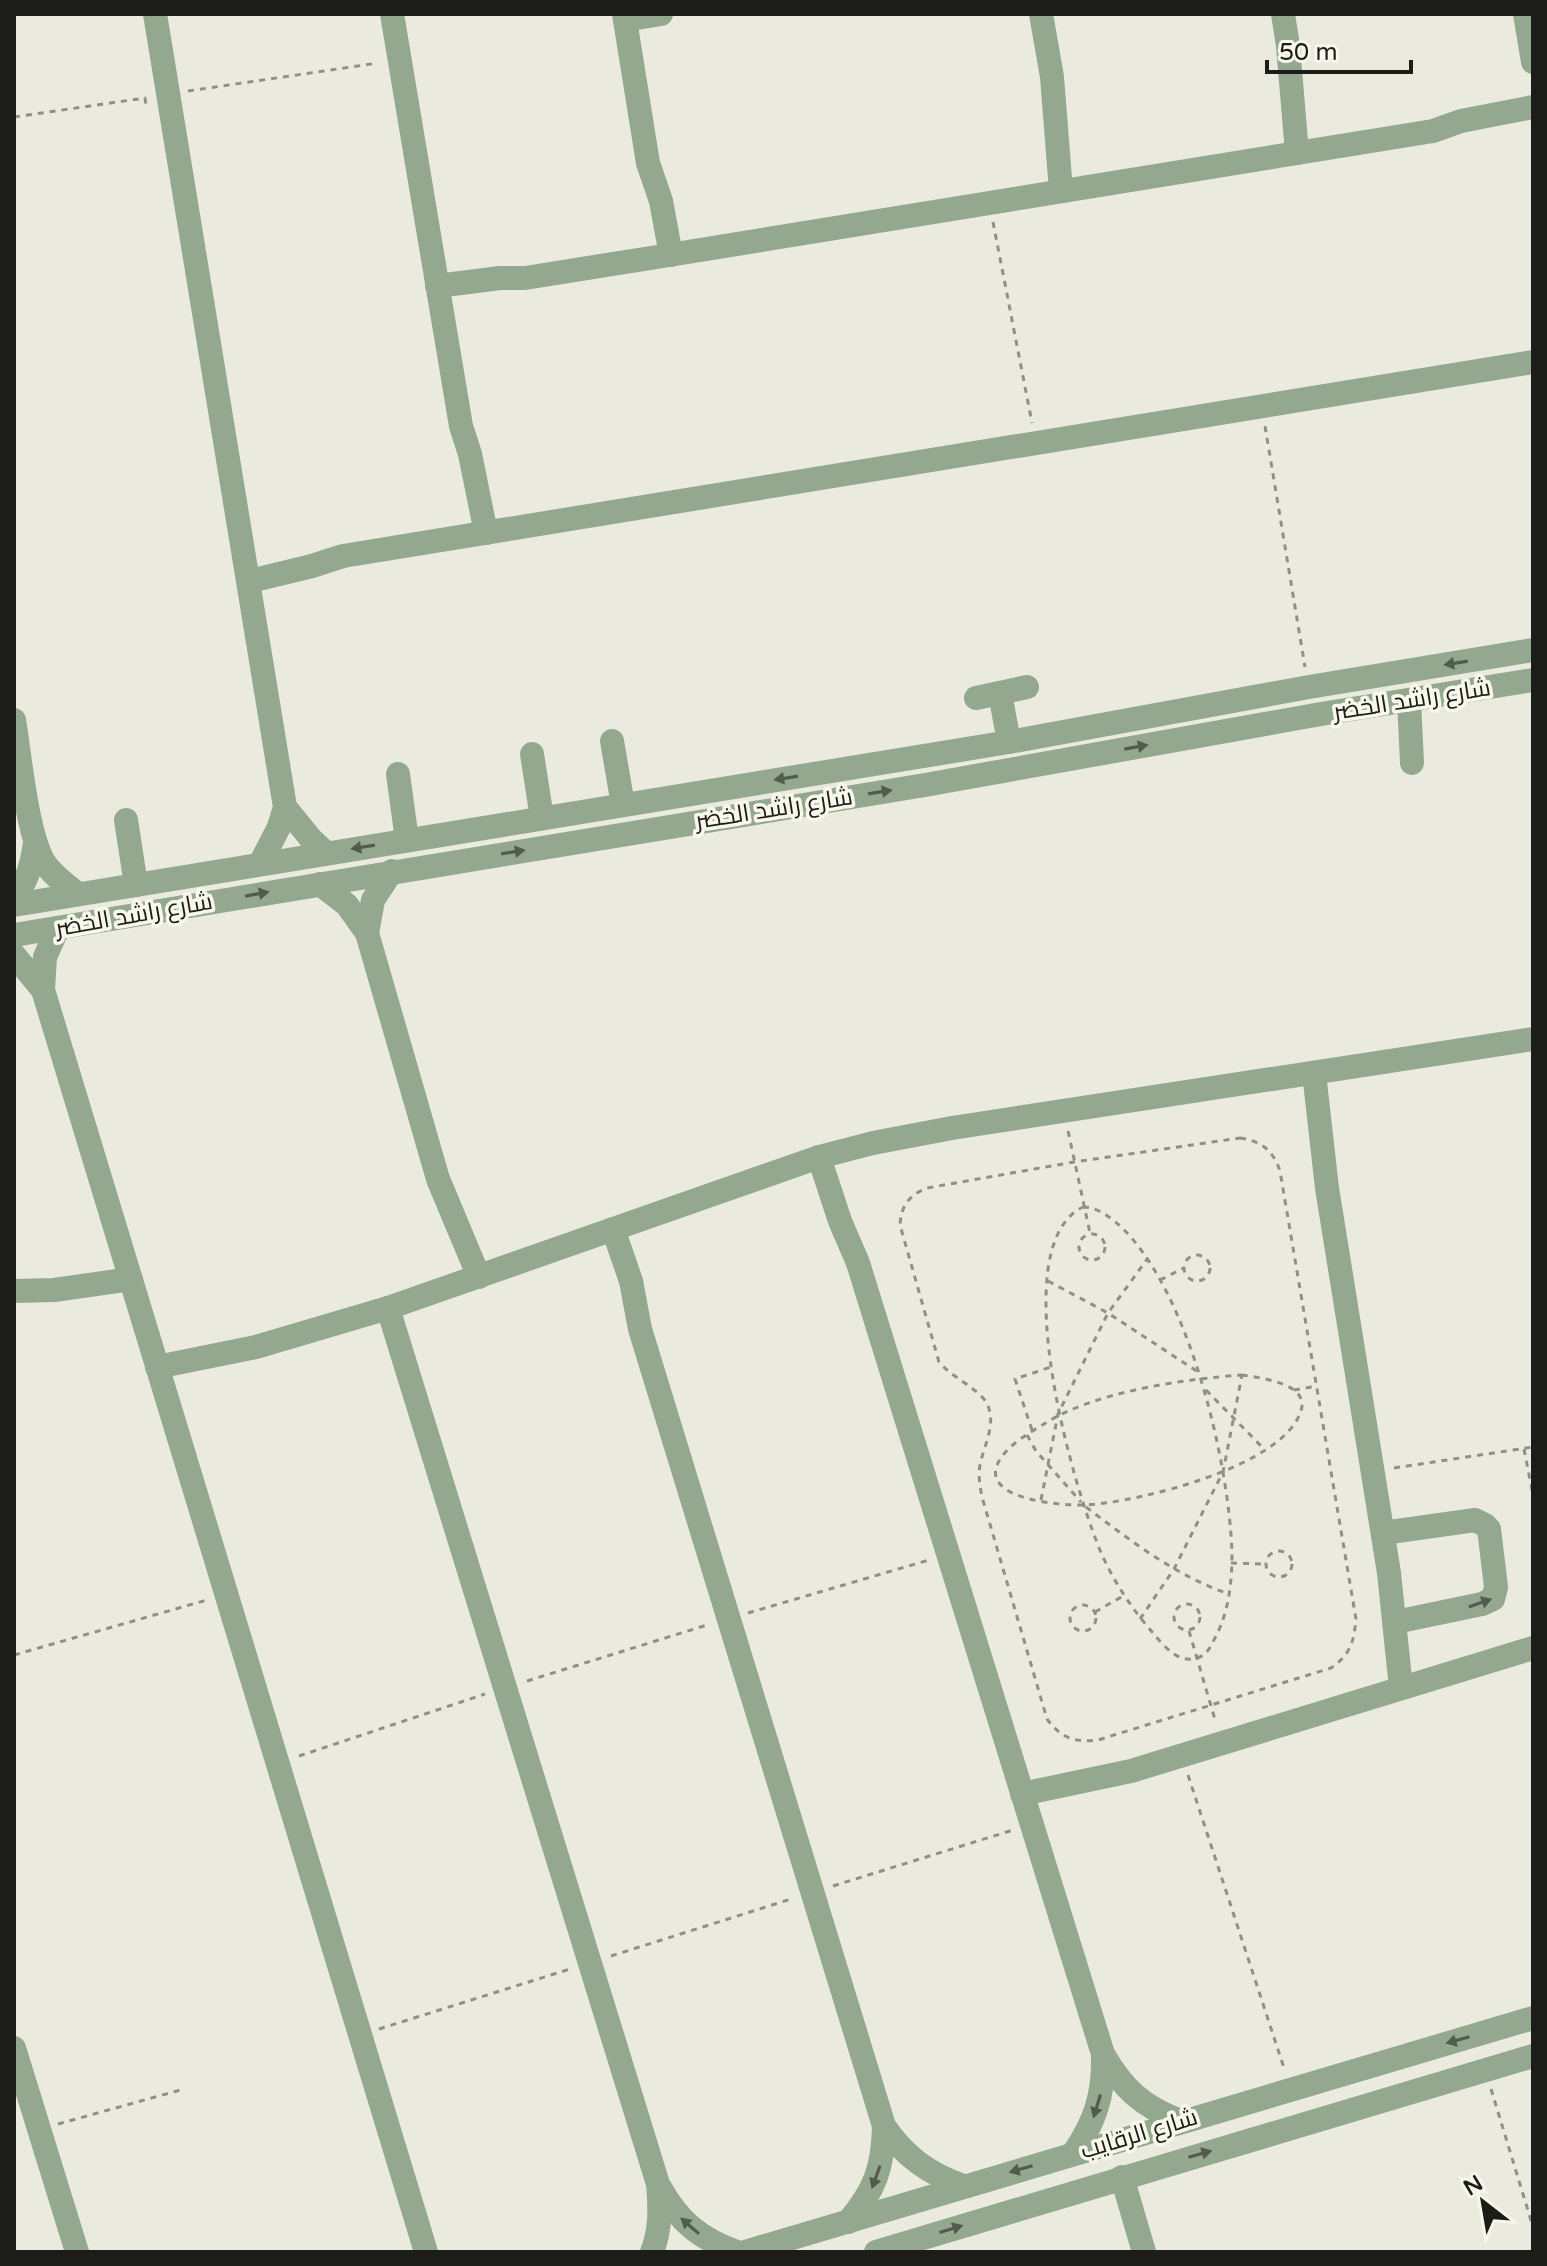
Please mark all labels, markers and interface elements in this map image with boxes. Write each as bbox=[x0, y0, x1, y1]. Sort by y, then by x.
scale bar bbox=[1267, 24, 1411, 74]
text: 50 m bbox=[1279, 38, 1337, 67]
one-way arrow bbox=[1443, 657, 1468, 670]
street label: شارع راشد الخضر bbox=[1329, 673, 1493, 728]
one-way arrow bbox=[1124, 740, 1149, 753]
one-way arrow bbox=[773, 773, 798, 785]
street label: شارع راشد الخضر bbox=[691, 782, 855, 837]
one-way arrow bbox=[868, 785, 893, 798]
one-way arrow bbox=[351, 841, 376, 853]
one-way arrow bbox=[501, 845, 526, 857]
street label: شارع راشد الخضر bbox=[51, 887, 215, 944]
one-way arrow bbox=[244, 888, 269, 900]
one-way arrow bbox=[1468, 1596, 1492, 1609]
one-way arrow bbox=[1446, 2034, 1470, 2047]
one-way arrow bbox=[1091, 2094, 1103, 2119]
street label: شارع الرقايب bbox=[1077, 2102, 1201, 2166]
one-way arrow bbox=[1188, 2147, 1212, 2160]
north arrow bbox=[1443, 2162, 1523, 2242]
one-way arrow bbox=[1009, 2163, 1033, 2176]
one-way arrow bbox=[869, 2165, 882, 2189]
text: N bbox=[1459, 2170, 1487, 2201]
one-way arrow bbox=[680, 2218, 700, 2235]
one-way arrow bbox=[939, 2222, 963, 2235]

